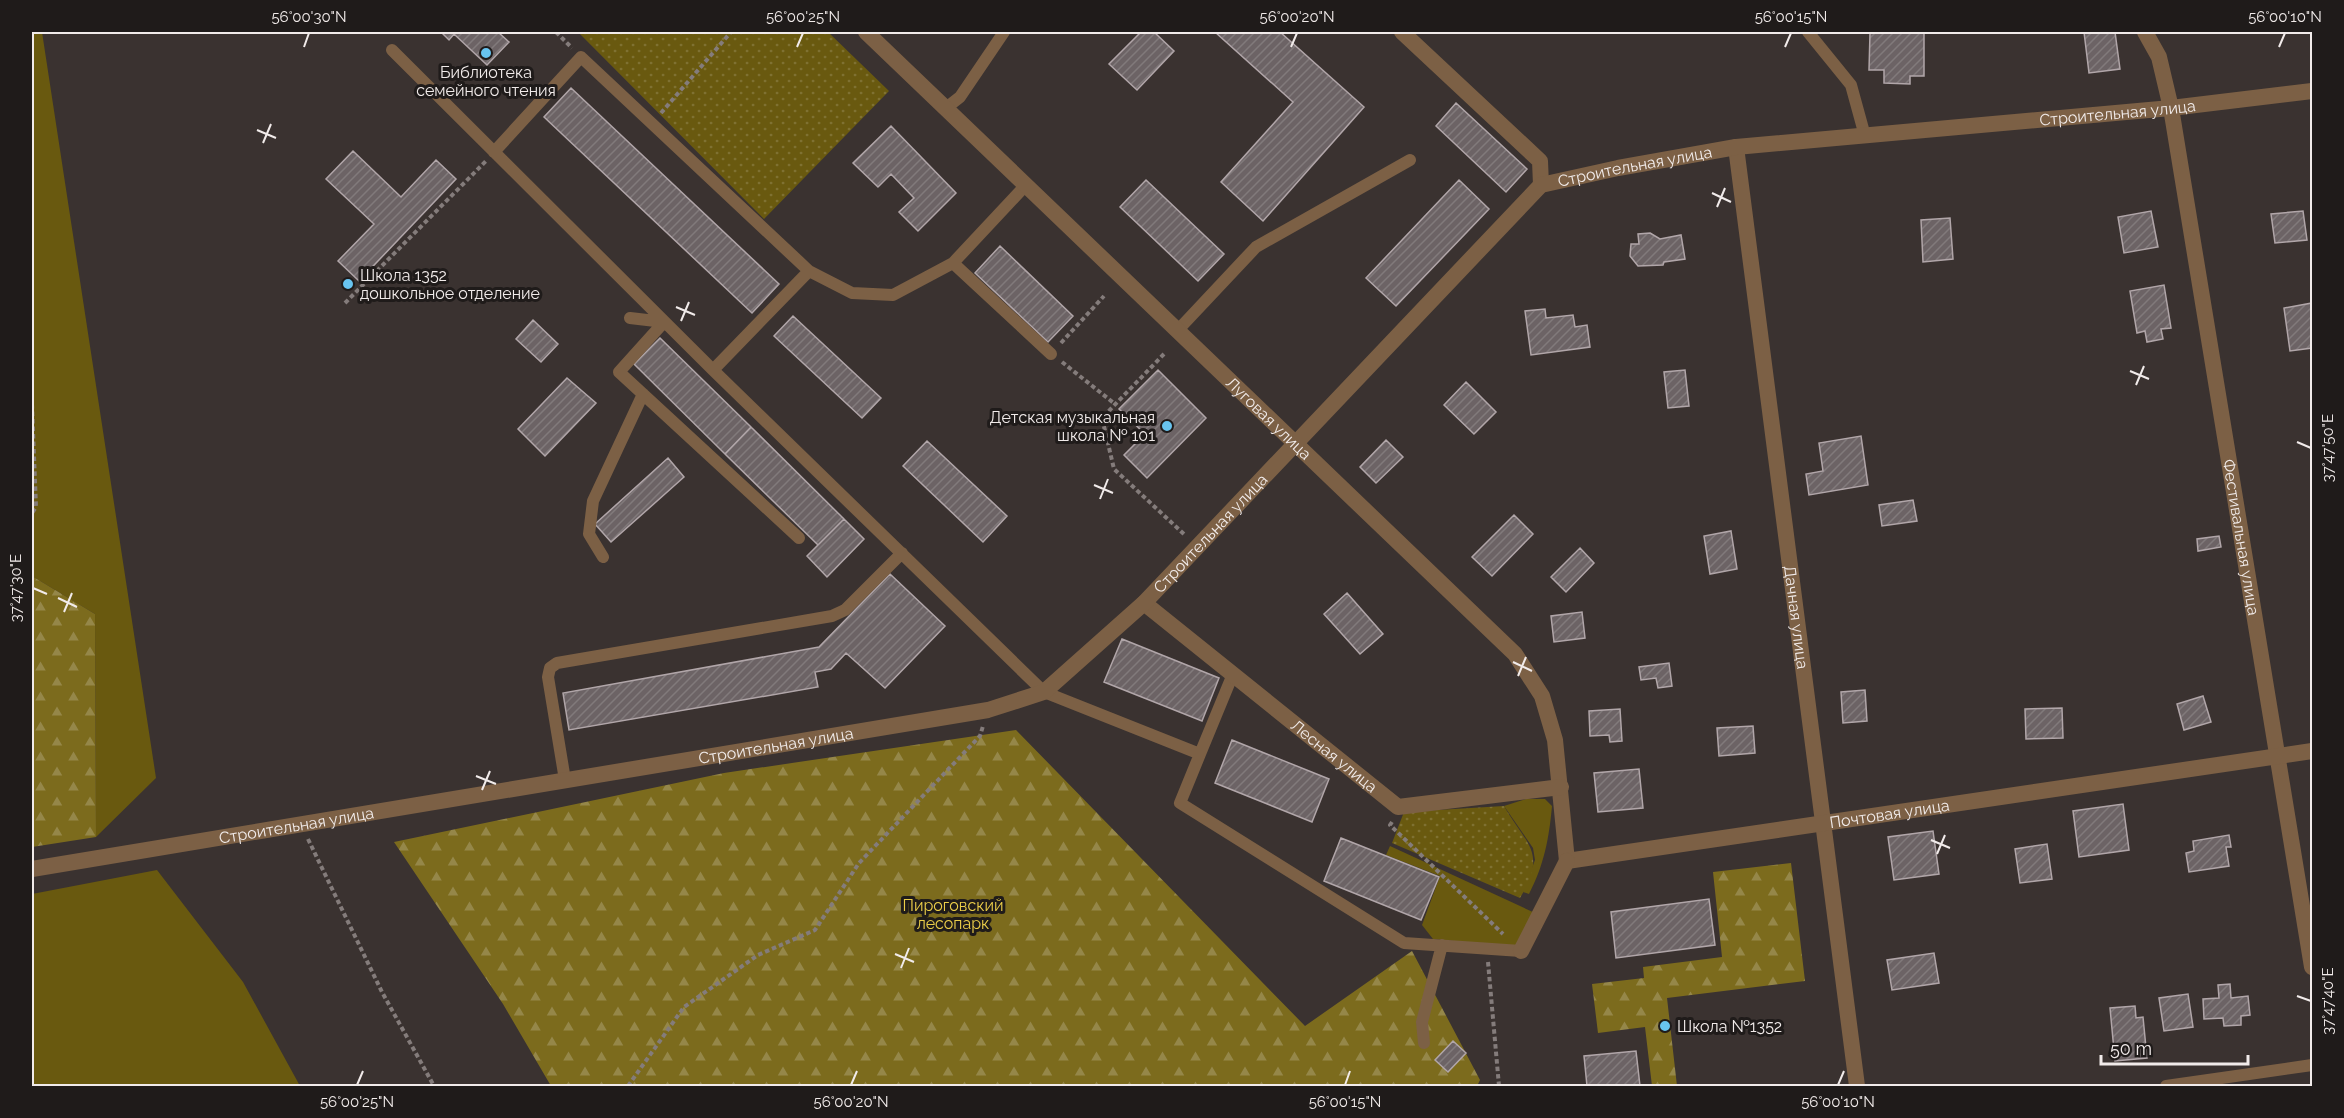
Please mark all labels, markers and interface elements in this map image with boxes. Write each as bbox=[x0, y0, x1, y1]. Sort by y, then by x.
text: 56°00'30"N bbox=[271, 8, 347, 26]
text: 56°00'25"N bbox=[766, 8, 840, 26]
text: 56°00'20"N bbox=[1259, 8, 1335, 26]
text: 56°00'15"N bbox=[1755, 8, 1827, 26]
text: 56°00'10"N bbox=[2248, 8, 2322, 26]
marker: Библиотека семейного чтения bbox=[479, 46, 493, 60]
place label: Библиотека семейного чтения bbox=[416, 63, 556, 100]
street label: Строительная улица bbox=[2038, 96, 2197, 129]
street label: Строительная улица bbox=[1556, 142, 1713, 191]
place label: Школа 1352 дошкольное отделение bbox=[360, 266, 540, 303]
marker: Школа 1352 дошкольное отделение bbox=[341, 277, 355, 291]
street label: Луговая улица bbox=[1222, 373, 1315, 463]
place label: Детская музыкальная школа № 101 bbox=[989, 408, 1155, 445]
text: 37°47'50"E bbox=[2319, 414, 2337, 482]
marker: Детская музыкальная школа № 101 bbox=[1160, 419, 1174, 433]
street label: Фестивальная улица bbox=[2219, 458, 2264, 617]
street label: Строительная улица bbox=[1149, 470, 1271, 597]
text: 37°47'30"E bbox=[7, 554, 25, 622]
street label: Дачная улица bbox=[1780, 564, 1813, 670]
street label: Лесная улица bbox=[1287, 715, 1381, 796]
street label: Строительная улица bbox=[697, 723, 855, 768]
street label: Почтовая улица bbox=[1828, 795, 1951, 832]
street label: Строительная улица bbox=[217, 803, 375, 847]
park label: Пироговский лесопарк bbox=[903, 896, 1004, 933]
text: 37°47'40"E bbox=[2319, 967, 2337, 1035]
place label: Школа №1352 bbox=[1677, 1017, 1782, 1036]
marker: Школа №1352 bbox=[1658, 1019, 1672, 1033]
scale bar bbox=[2101, 1028, 2248, 1066]
text: 50 m bbox=[2110, 1038, 2152, 1059]
text: 56°00'25"N bbox=[320, 1093, 394, 1111]
text: 56°00'20"N bbox=[813, 1093, 889, 1111]
text: 56°00'15"N bbox=[1309, 1093, 1381, 1111]
text: 56°00'10"N bbox=[1801, 1093, 1875, 1111]

